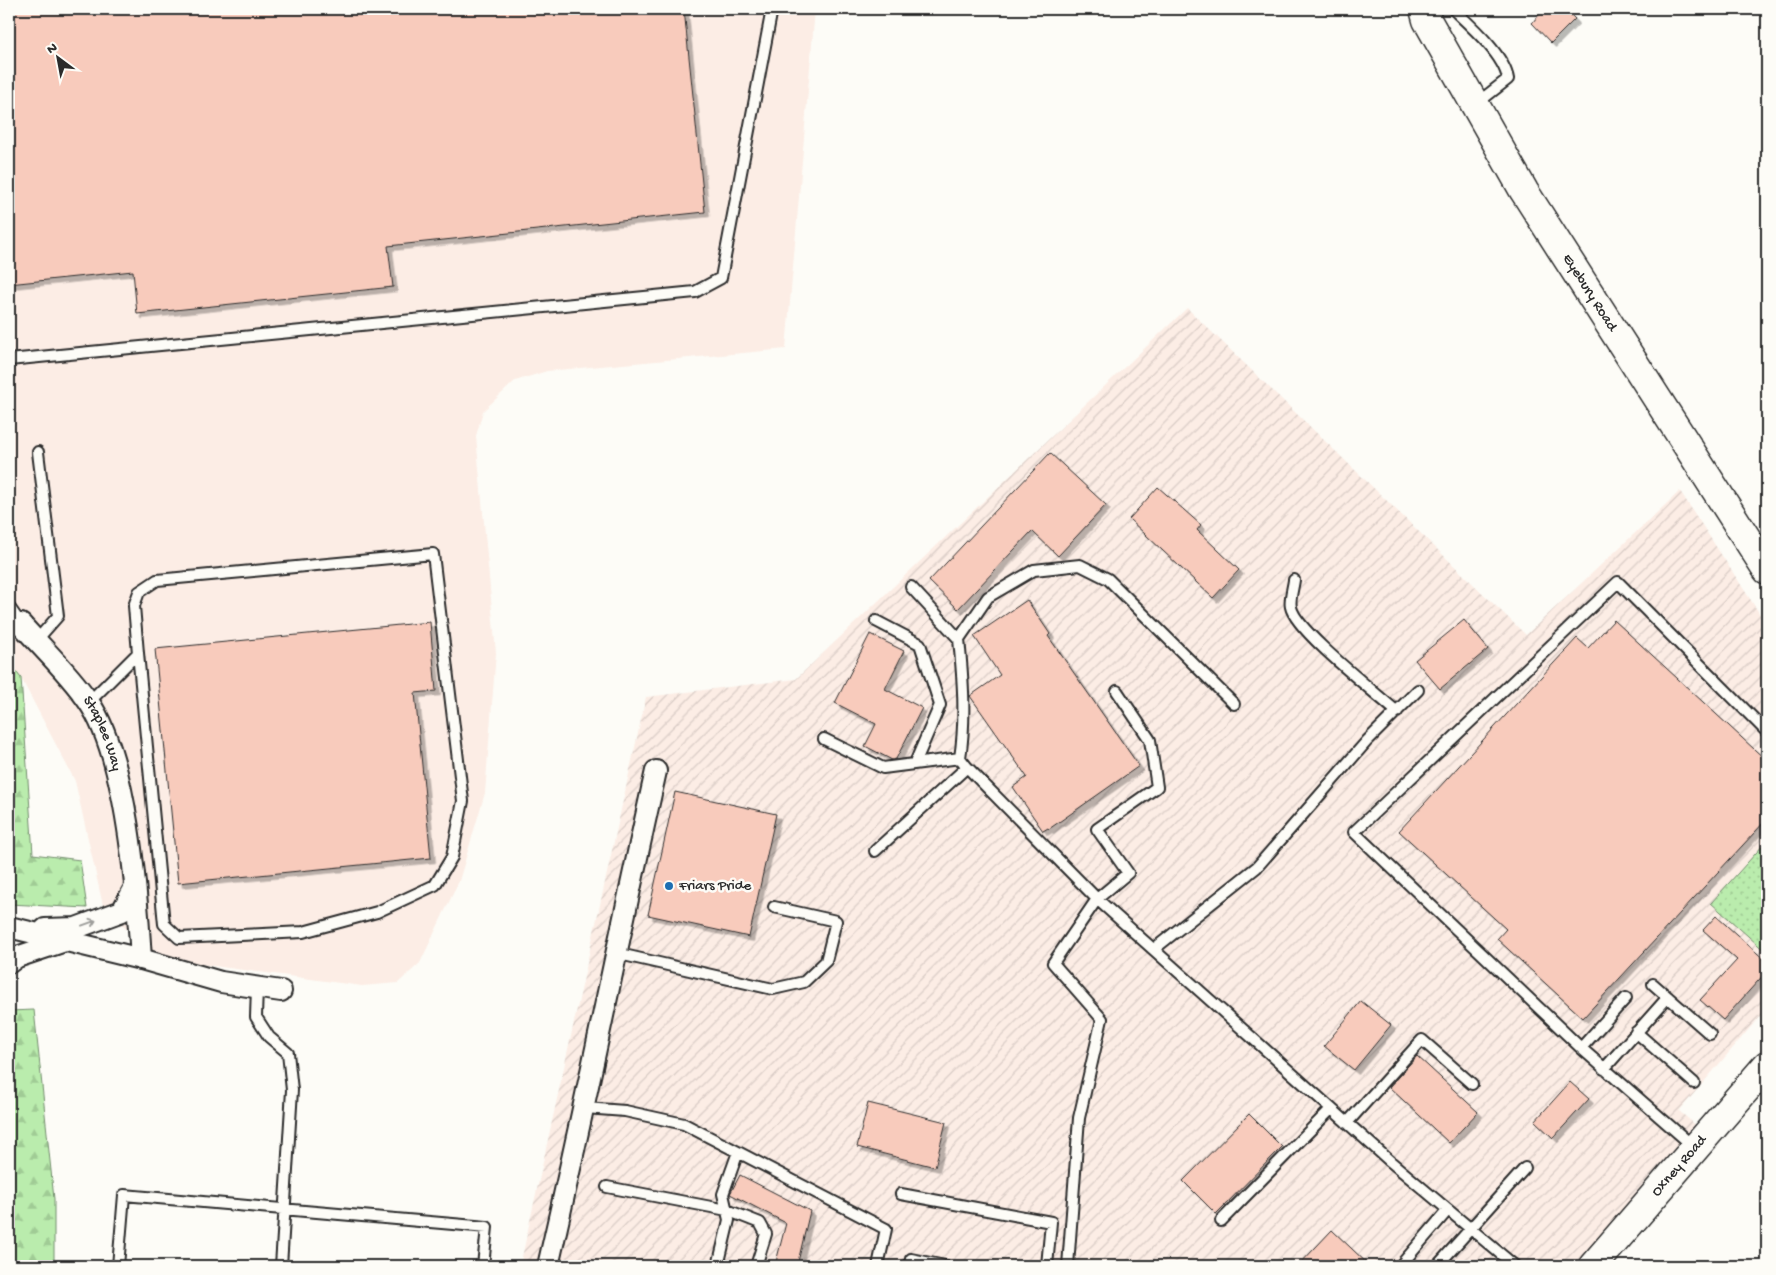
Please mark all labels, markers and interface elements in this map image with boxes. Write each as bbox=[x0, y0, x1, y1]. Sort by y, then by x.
north arrow bbox=[32, 32, 82, 82]
text: N bbox=[44, 39, 61, 59]
street label: Eyebury Road bbox=[1558, 251, 1621, 336]
street label: Staplee Way bbox=[78, 693, 125, 774]
place label: Friars Pride bbox=[678, 877, 752, 895]
marker: Friars Pride bbox=[663, 880, 675, 892]
one-way arrow bbox=[81, 918, 96, 927]
street label: Oxney Road bbox=[1648, 1131, 1712, 1201]

